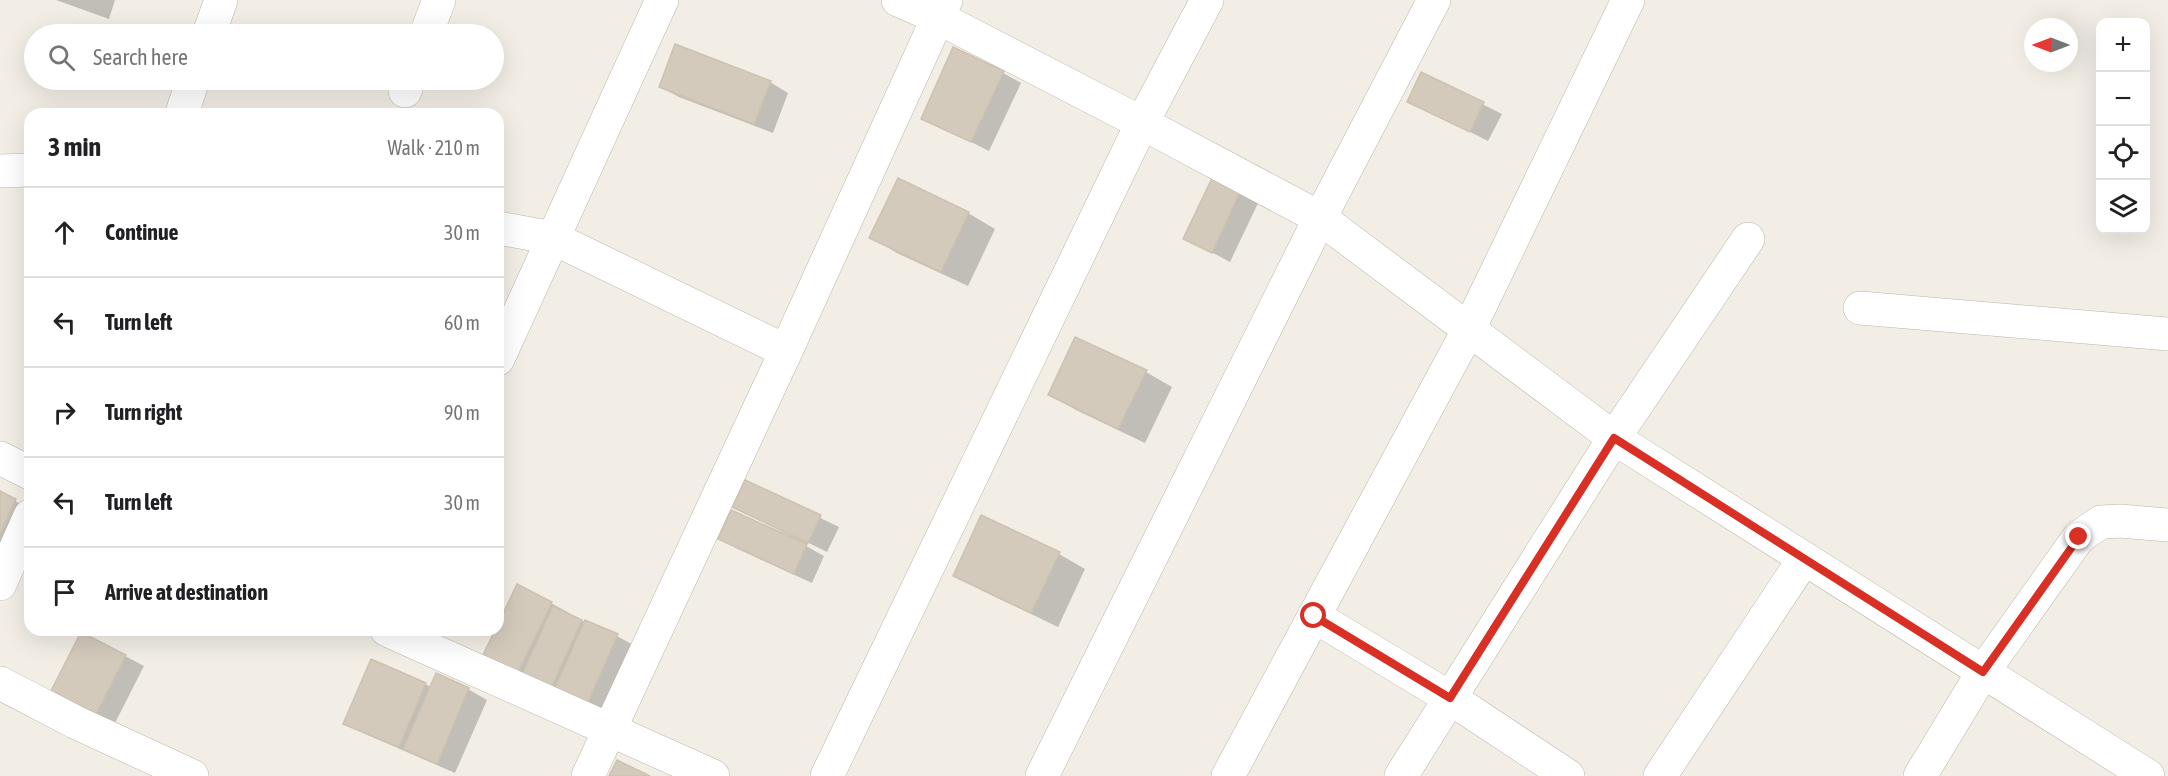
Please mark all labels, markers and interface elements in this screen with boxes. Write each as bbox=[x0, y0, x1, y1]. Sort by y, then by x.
north arrow bbox=[2024, 18, 2078, 72]
map controls bbox=[2096, 18, 2150, 234]
button: + bbox=[2096, 18, 2150, 72]
search box bbox=[24, 24, 504, 90]
icon: search bbox=[45, 41, 78, 74]
text: Search here bbox=[93, 44, 188, 70]
button: − bbox=[2096, 72, 2150, 126]
button: locate bbox=[2096, 126, 2150, 180]
text: 3 min bbox=[48, 132, 101, 162]
text: Walk · 210 m bbox=[388, 136, 480, 159]
button: layers bbox=[2096, 180, 2150, 234]
icon: ahead bbox=[48, 216, 81, 249]
text: Continue bbox=[105, 219, 179, 245]
text: 30 m bbox=[444, 221, 480, 244]
icon: left bbox=[48, 306, 81, 339]
text: Turn left bbox=[105, 309, 172, 335]
text: 60 m bbox=[444, 311, 480, 334]
icon: right bbox=[48, 396, 81, 429]
text: Turn right bbox=[105, 399, 182, 425]
text: 90 m bbox=[444, 401, 480, 424]
icon: left bbox=[48, 486, 81, 519]
text: Turn left bbox=[105, 489, 172, 515]
text: 30 m bbox=[444, 491, 480, 514]
route end bbox=[2065, 523, 2091, 549]
icon: arrive bbox=[48, 576, 81, 609]
text: Arrive at destination bbox=[105, 579, 268, 605]
route start bbox=[1300, 602, 1326, 628]

